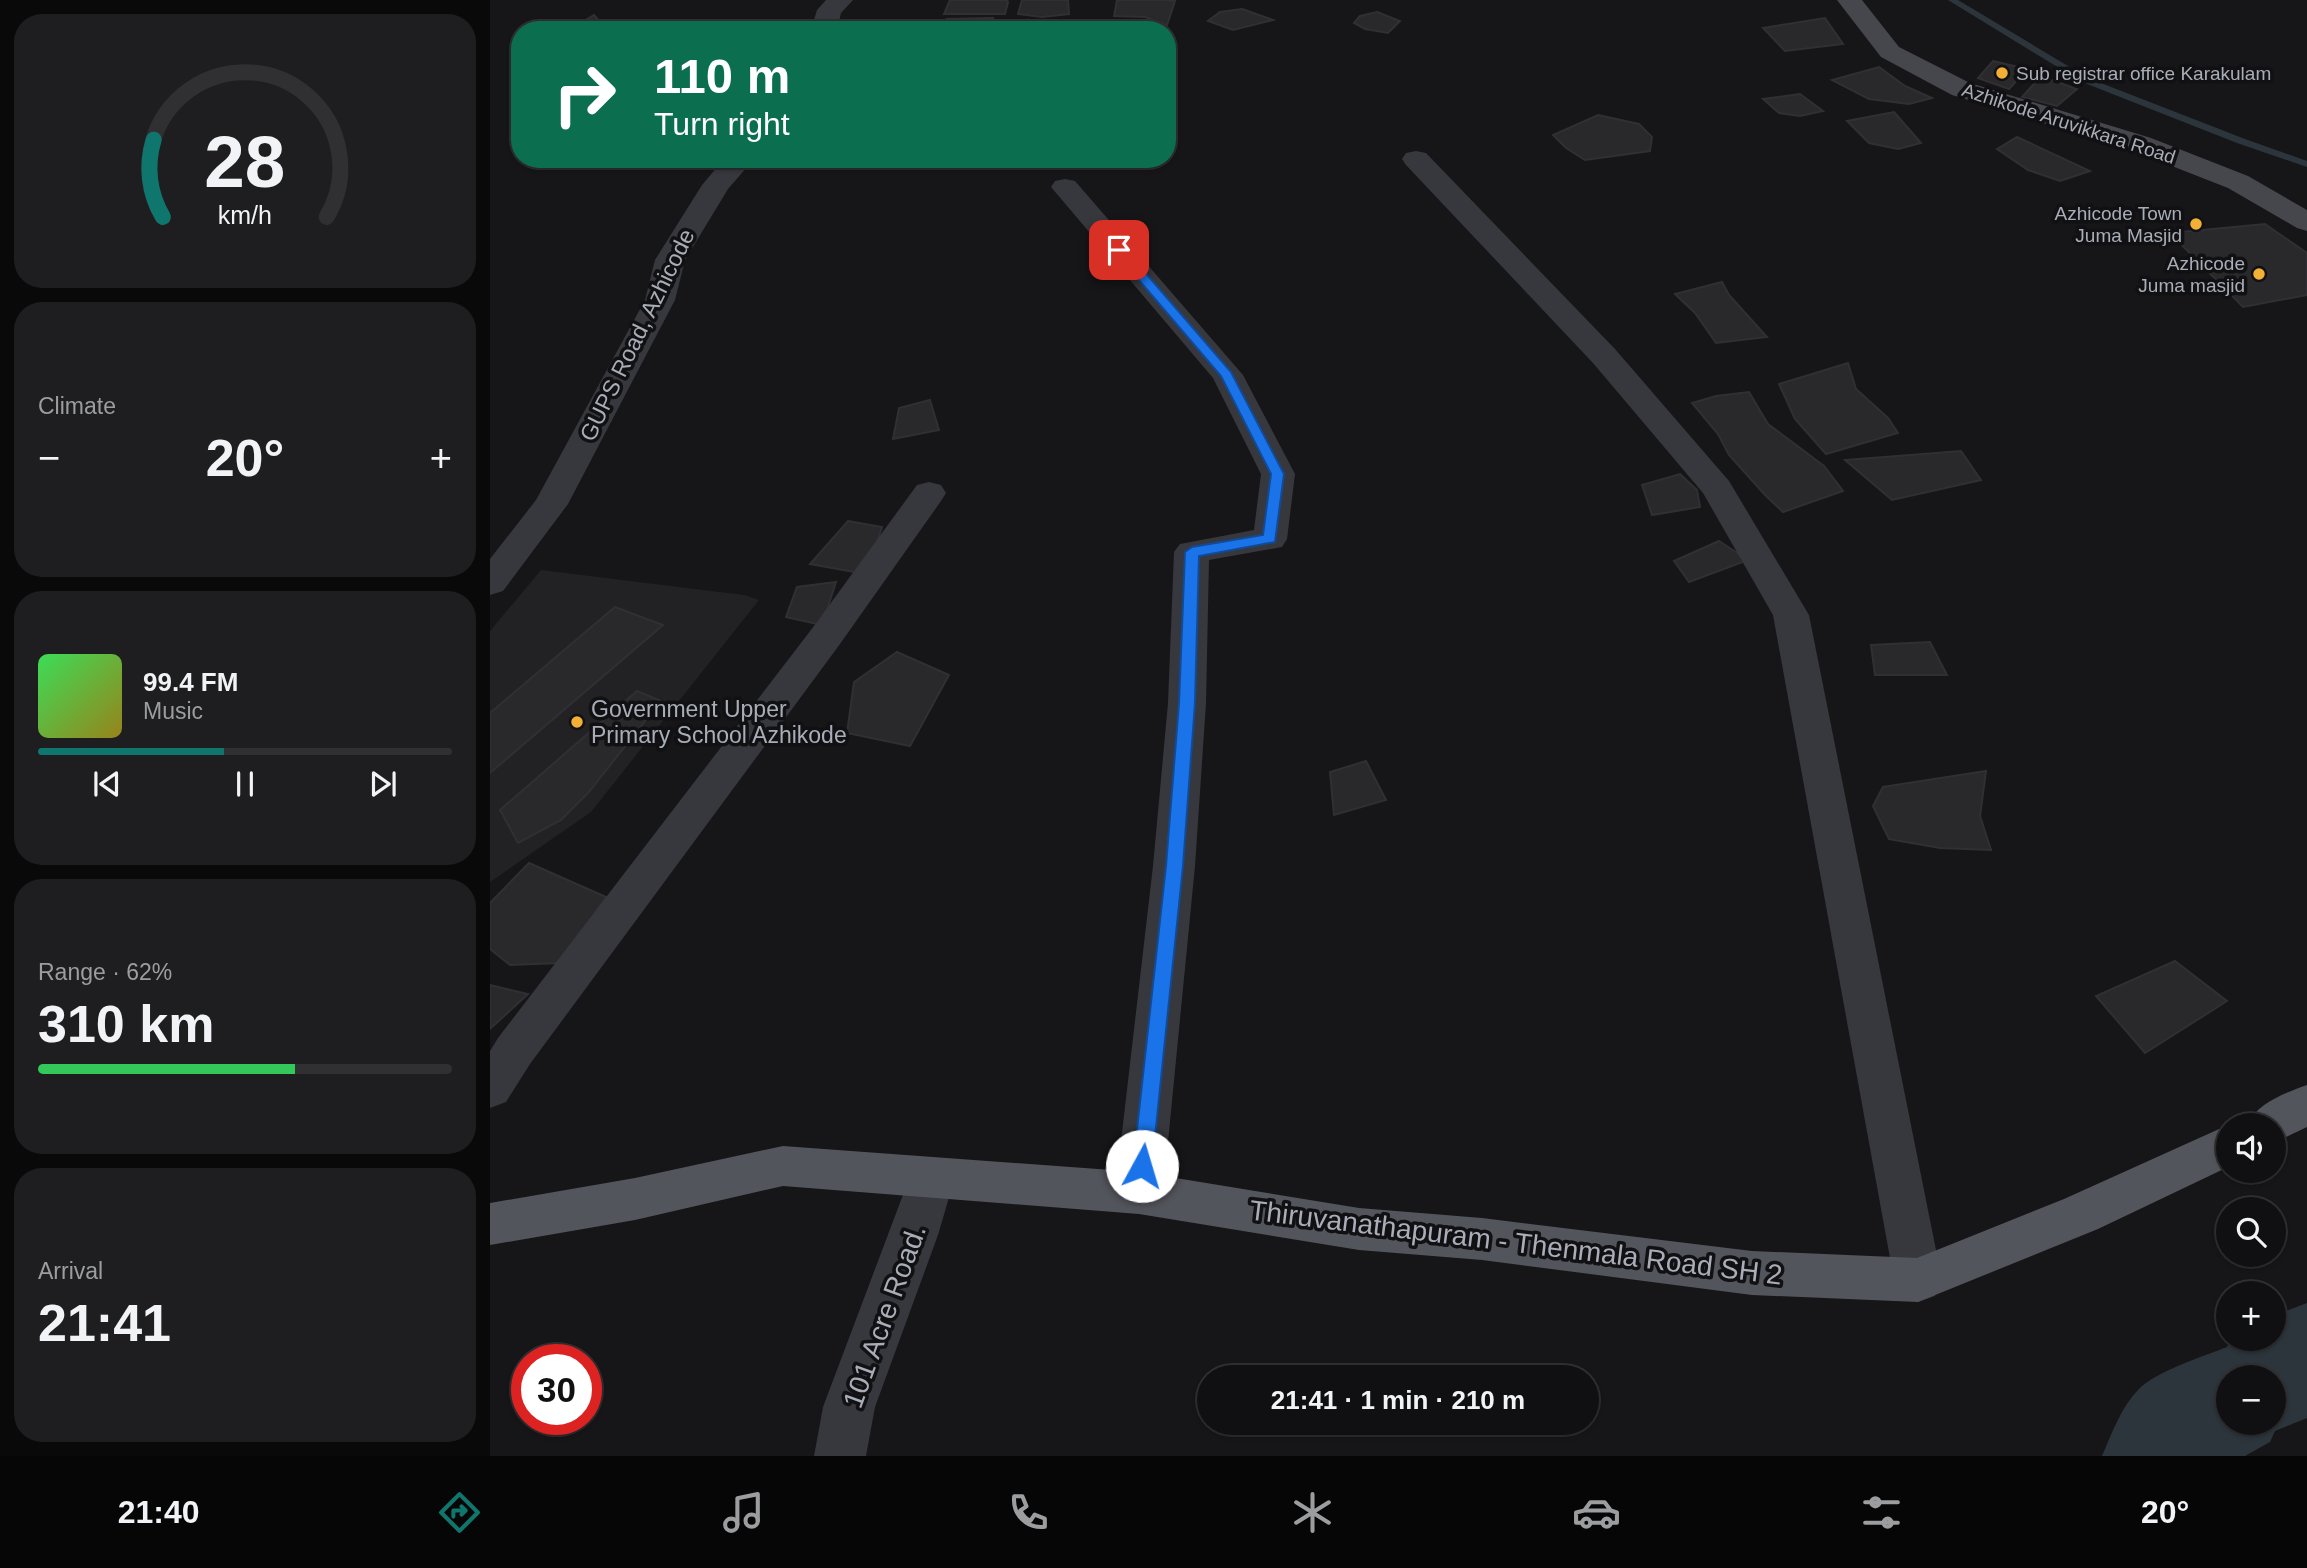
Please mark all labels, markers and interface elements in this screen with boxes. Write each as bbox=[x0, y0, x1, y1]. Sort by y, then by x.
icon: right bbox=[539, 49, 630, 140]
text: 110 m bbox=[654, 49, 790, 103]
place label: Sub registrar office Karakulam bbox=[2016, 63, 2271, 84]
marker: Sub registrar office Karakulam bbox=[1994, 65, 2010, 81]
street label: Azhikode Aruvikkara Road bbox=[1960, 79, 2178, 168]
text: Turn right bbox=[654, 106, 790, 142]
text: 28 bbox=[205, 122, 285, 203]
text: km/h bbox=[218, 201, 272, 229]
place label: Azhicode Town Juma Masjid bbox=[2055, 203, 2182, 246]
marker: Azhicode Town Juma Masjid bbox=[2188, 216, 2204, 232]
pin bbox=[1089, 220, 1149, 280]
street label: GUPS Road, Azhicode bbox=[574, 225, 700, 445]
icon: arrive bbox=[1100, 231, 1138, 269]
place label: Azhicode Juma masjid bbox=[2138, 253, 2245, 296]
marker: Azhicode Juma masjid bbox=[2251, 266, 2267, 282]
text: Climate bbox=[38, 393, 116, 419]
text: 20° bbox=[206, 429, 284, 487]
text: − bbox=[38, 437, 60, 479]
text: + bbox=[430, 437, 452, 479]
text: 99.4 FM bbox=[143, 667, 238, 697]
place label: Government Upper Primary School Azhikode bbox=[591, 696, 847, 748]
text: Music bbox=[143, 698, 203, 724]
marker: Government Upper Primary School Azhikode bbox=[569, 714, 585, 730]
icon: previous bbox=[88, 765, 126, 803]
icon: pause bbox=[226, 765, 264, 803]
icon: next bbox=[364, 765, 402, 803]
text: Range · 62% bbox=[38, 959, 172, 985]
text: 310 km bbox=[38, 995, 214, 1053]
map controls bbox=[2216, 1113, 2286, 1435]
button: sound bbox=[2216, 1113, 2286, 1183]
position arrow bbox=[1105, 1129, 1179, 1203]
street label: Thiruvanathapuram - Thenmala Road SH 2 bbox=[1248, 1194, 1784, 1291]
button: search bbox=[2216, 1197, 2286, 1267]
street label: 101 Acre Road. bbox=[837, 1220, 932, 1412]
text: Arrival bbox=[38, 1258, 103, 1284]
button: + bbox=[2216, 1281, 2286, 1351]
text: 21:41 bbox=[38, 1294, 171, 1352]
speed limit sign: 30 bbox=[511, 1344, 602, 1435]
button: − bbox=[2216, 1365, 2286, 1435]
text: 21:41 · 1 min · 210 m bbox=[1271, 1385, 1525, 1415]
icon: directions bbox=[435, 1488, 484, 1537]
icon: music bbox=[719, 1488, 768, 1537]
icon: phone bbox=[1004, 1488, 1053, 1537]
icon: climate bbox=[1288, 1488, 1337, 1537]
icon: car bbox=[1572, 1488, 1621, 1537]
icon: filters bbox=[1857, 1488, 1906, 1537]
text: 21:40 bbox=[118, 1494, 200, 1530]
text: 20° bbox=[2141, 1494, 2189, 1530]

